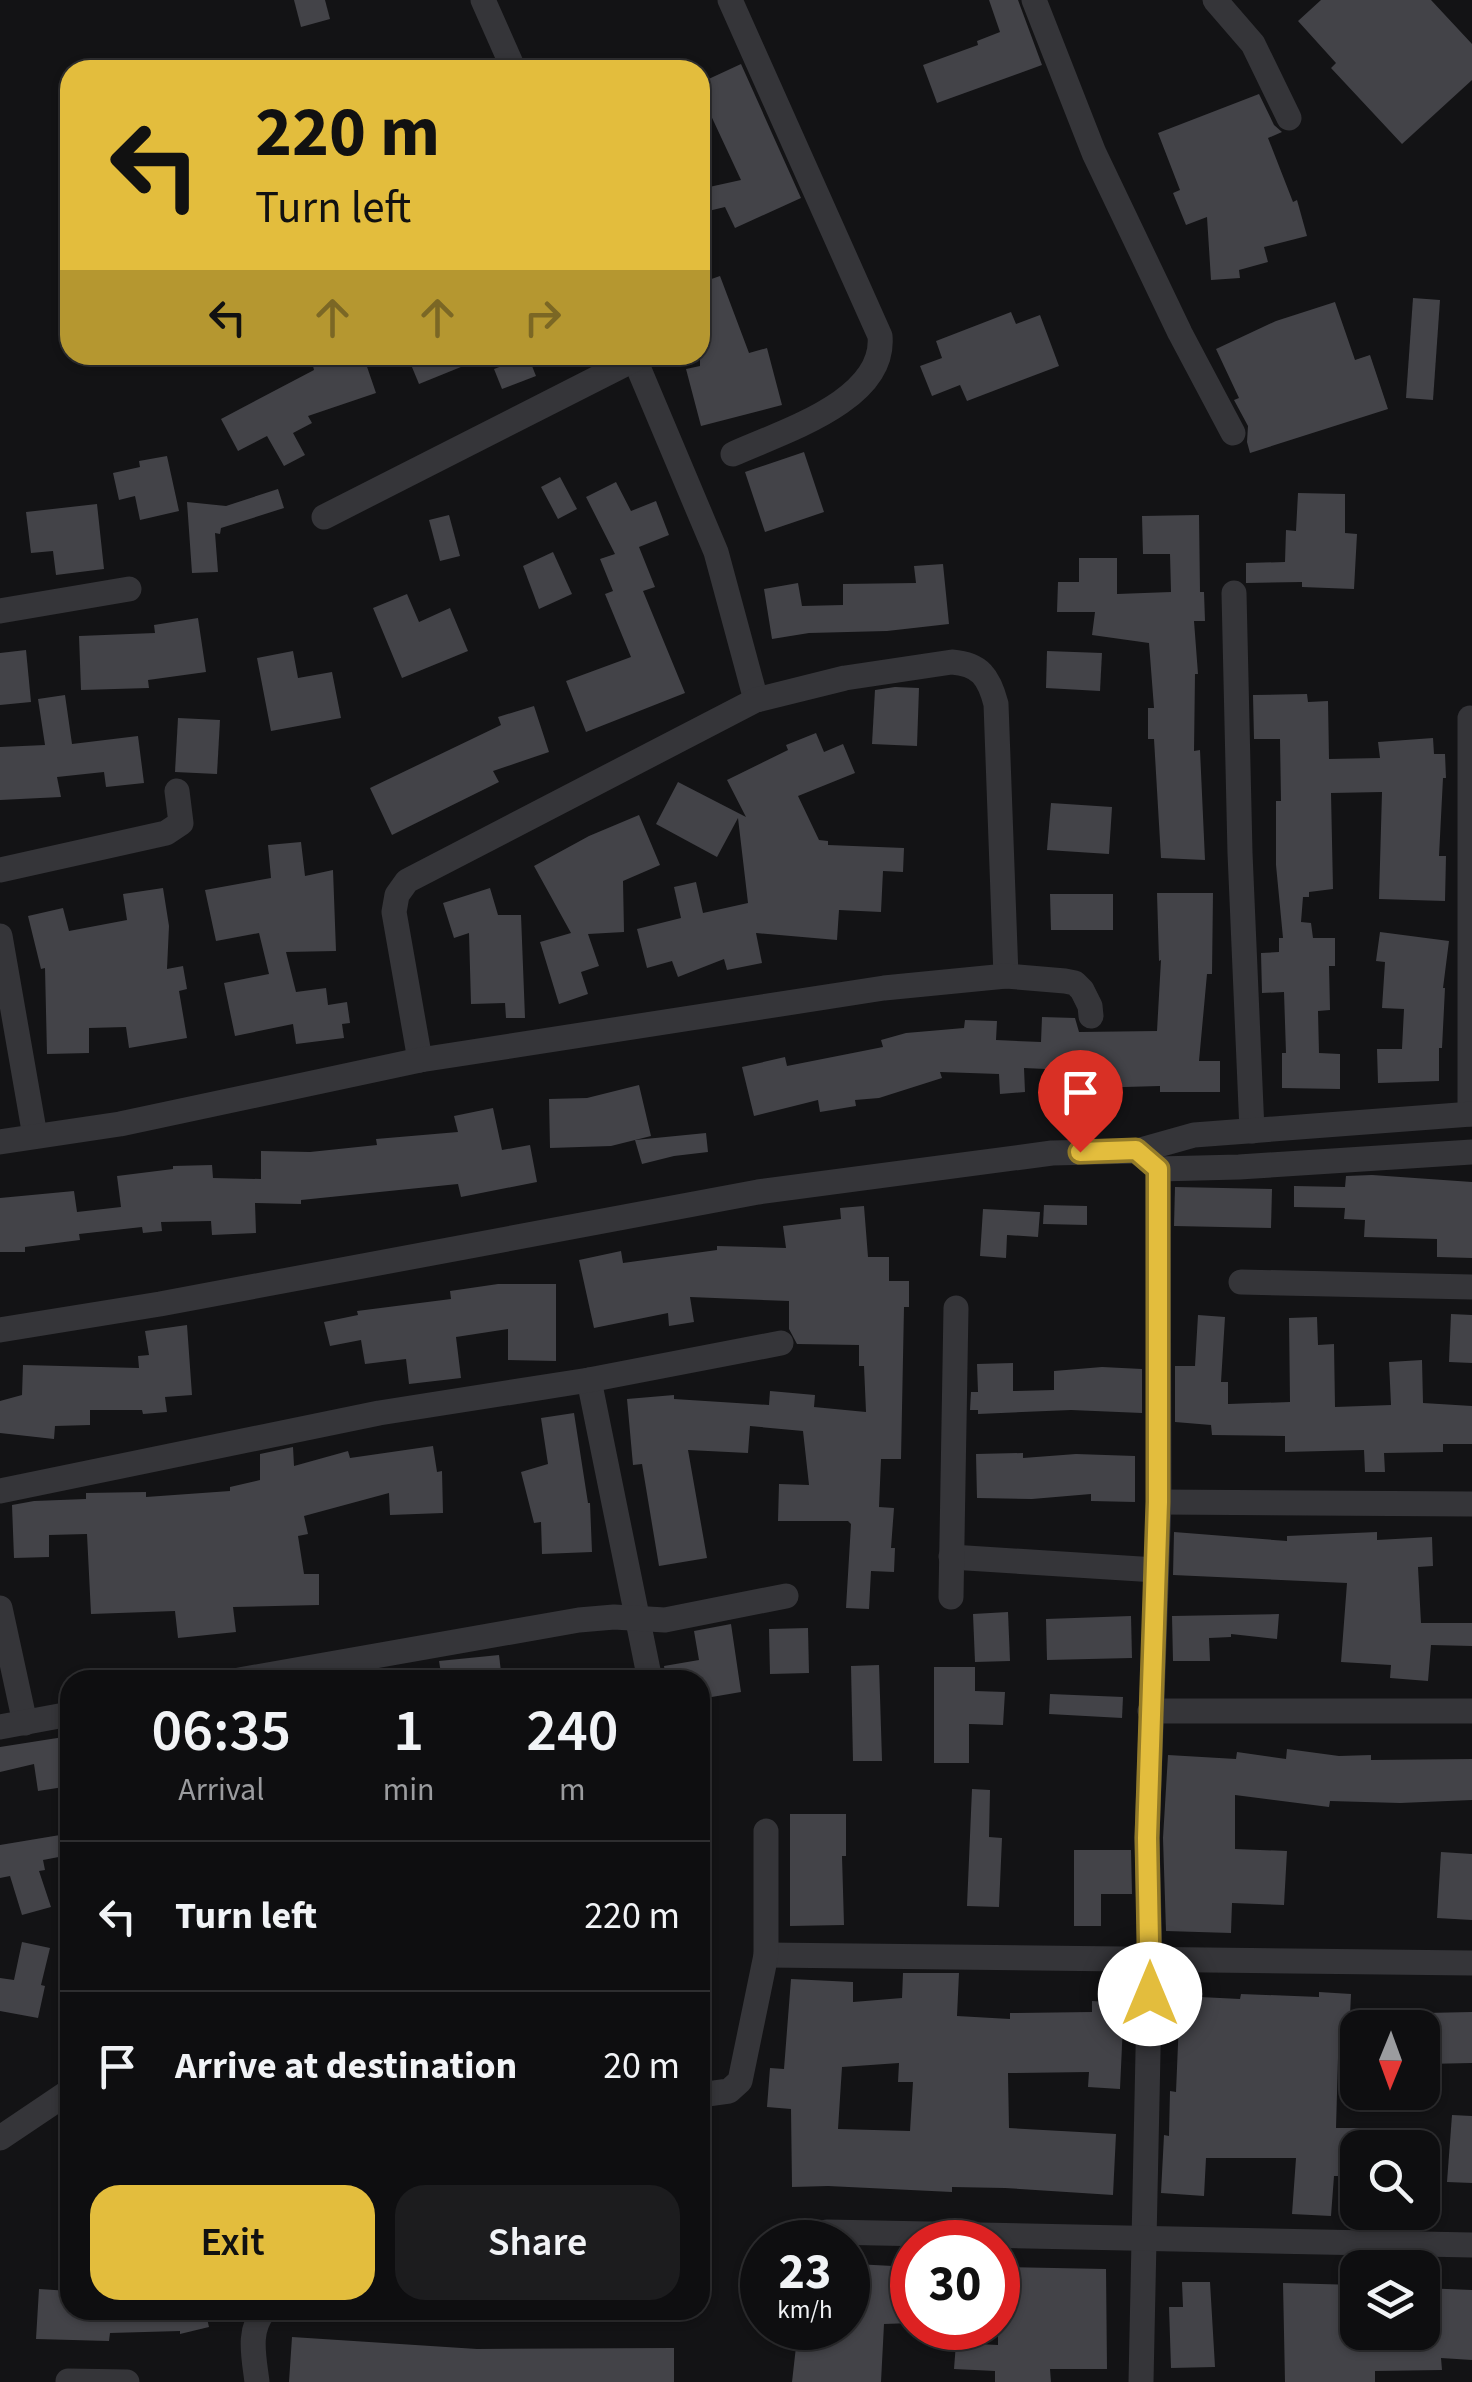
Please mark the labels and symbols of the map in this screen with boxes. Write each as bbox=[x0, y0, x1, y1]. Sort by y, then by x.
pin bbox=[1038, 1050, 1123, 1153]
position arrow bbox=[1098, 1942, 1202, 2046]
north arrow bbox=[1340, 2010, 1440, 2110]
speed limit sign: 30 bbox=[890, 2220, 1020, 2350]

